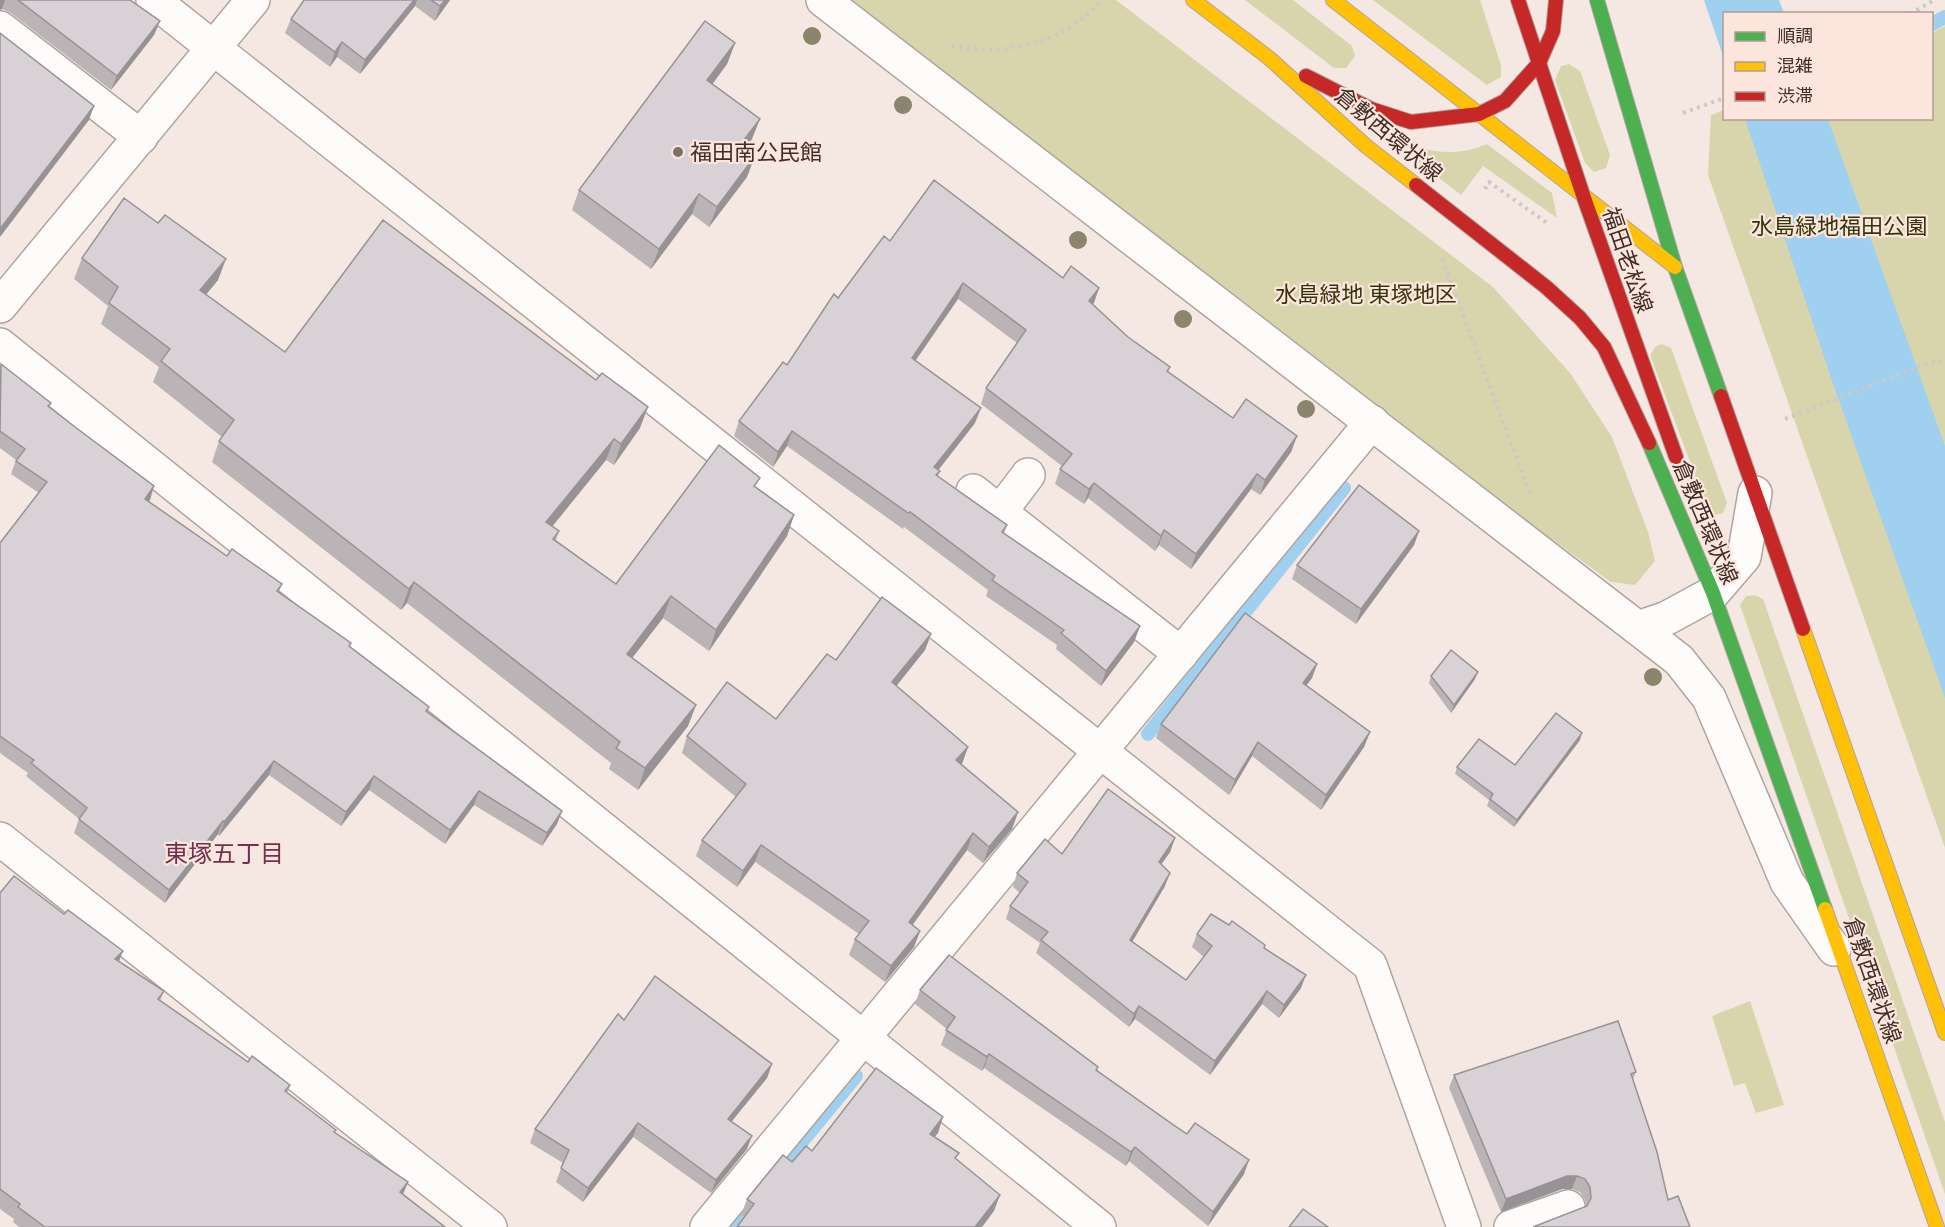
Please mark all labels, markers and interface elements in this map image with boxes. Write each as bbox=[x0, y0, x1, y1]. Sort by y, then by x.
legend bbox=[1723, 12, 1933, 120]
text: 順調 bbox=[1777, 24, 1813, 47]
text: 混雑 bbox=[1777, 54, 1813, 77]
street label: 倉敷西環状線 bbox=[1329, 81, 1449, 187]
text: 渋滞 bbox=[1777, 84, 1813, 107]
place label: 福田南公民館 bbox=[690, 138, 822, 166]
marker: 福田南公民館 bbox=[671, 145, 685, 159]
street label: 福田老松線 bbox=[1597, 203, 1659, 317]
park label: 水島緑地福田公園 bbox=[1751, 212, 1927, 240]
park label: 水島緑地 東塚地区 bbox=[1275, 280, 1457, 308]
street label: 倉敷西環状線 bbox=[1667, 456, 1745, 588]
district label: 東塚五丁目 bbox=[164, 838, 284, 868]
street label: 倉敷西環状線 bbox=[1838, 913, 1908, 1047]

